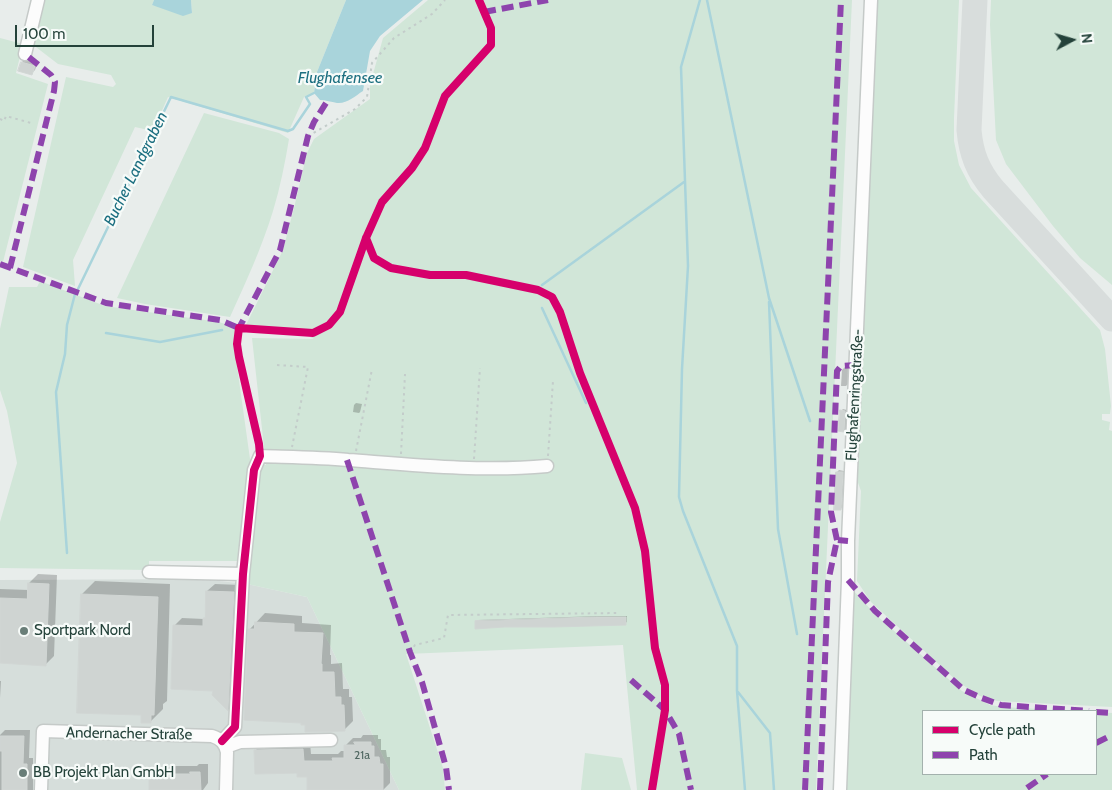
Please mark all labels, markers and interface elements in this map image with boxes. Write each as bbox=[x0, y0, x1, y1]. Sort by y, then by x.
scale bar bbox=[18, 15, 156, 47]
north arrow bbox=[1047, 15, 1097, 65]
text: 100 m bbox=[23, 25, 65, 43]
text: N bbox=[1077, 33, 1096, 44]
water label: Flughafensee bbox=[298, 68, 382, 88]
water label: Bucher Landgraben bbox=[100, 109, 172, 229]
street label: Flughafenringstraße- bbox=[843, 328, 867, 462]
place label: Sportpark Nord bbox=[34, 622, 131, 640]
marker: Sportpark Nord bbox=[18, 625, 30, 637]
legend bbox=[922, 710, 1097, 775]
text: Cycle path bbox=[969, 721, 1035, 739]
street label: Andernacher Straße bbox=[66, 724, 192, 744]
text: Path bbox=[969, 746, 998, 764]
house number: 21a bbox=[354, 748, 370, 762]
place label: BB Projekt Plan GmbH bbox=[33, 764, 174, 782]
marker: BB Projekt Plan GmbH bbox=[17, 767, 29, 779]

